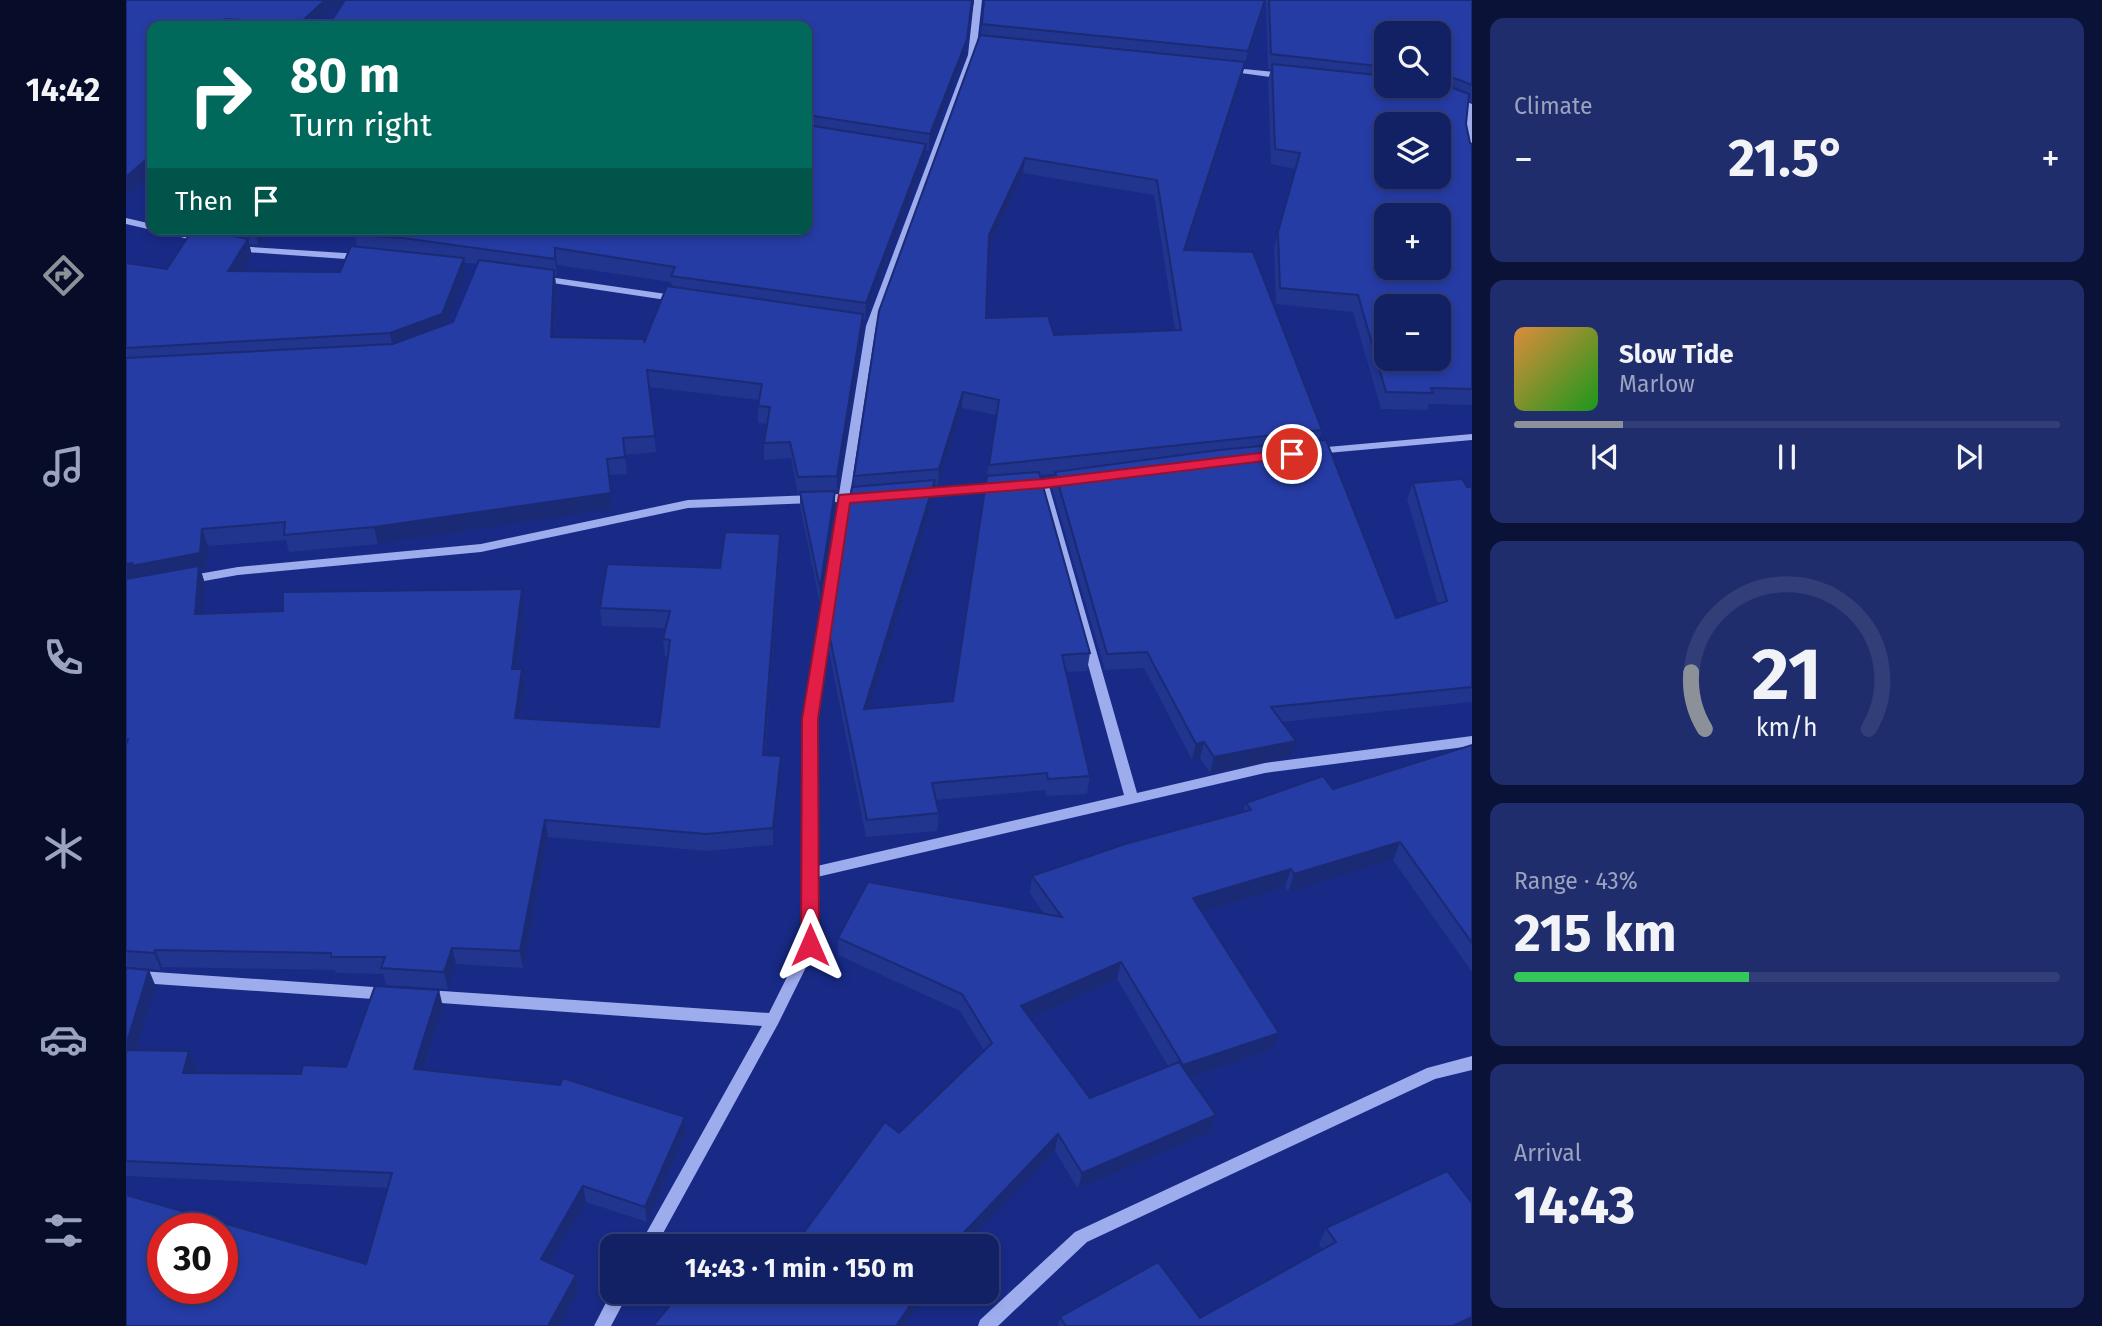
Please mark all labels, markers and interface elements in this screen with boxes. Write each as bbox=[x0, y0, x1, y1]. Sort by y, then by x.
map controls bbox=[1374, 21, 1451, 371]
button: search bbox=[1374, 21, 1451, 98]
text: 80 m bbox=[290, 46, 400, 105]
icon: right bbox=[175, 49, 266, 140]
text: 14:42 bbox=[26, 71, 100, 109]
text: Climate bbox=[1514, 92, 1593, 120]
text: Turn right bbox=[290, 106, 432, 144]
button: layers bbox=[1374, 112, 1451, 189]
text: 21.5° bbox=[1728, 127, 1846, 190]
text: − bbox=[1514, 136, 1533, 182]
text: + bbox=[2041, 136, 2060, 182]
icon: arrive bbox=[247, 182, 285, 220]
text: Then bbox=[175, 186, 233, 217]
button: + bbox=[1374, 203, 1451, 280]
icon: directions bbox=[39, 251, 88, 300]
button: − bbox=[1374, 294, 1451, 371]
text: Slow Tide bbox=[1619, 339, 1734, 370]
text: Marlow bbox=[1619, 370, 1695, 398]
pin bbox=[1262, 424, 1322, 484]
icon: arrive bbox=[1273, 435, 1311, 473]
icon: previous bbox=[1586, 438, 1624, 476]
icon: pause bbox=[1768, 438, 1806, 476]
icon: next bbox=[1950, 438, 1988, 476]
icon: music bbox=[39, 442, 88, 491]
text: 21 bbox=[1752, 631, 1822, 718]
icon: phone bbox=[39, 633, 88, 682]
text: km/h bbox=[1756, 713, 1818, 743]
icon: climate bbox=[39, 824, 88, 873]
text: Range · 43% bbox=[1514, 867, 1638, 895]
text: 215 km bbox=[1514, 902, 1677, 965]
position arrow bbox=[773, 908, 847, 982]
icon: car bbox=[39, 1015, 88, 1064]
text: Arrival bbox=[1514, 1139, 1581, 1167]
text: 14:43 bbox=[1514, 1174, 1635, 1237]
icon: filters bbox=[39, 1206, 88, 1255]
speed limit sign: 30 bbox=[147, 1213, 238, 1304]
text: 14:43 · 1 min · 150 m bbox=[685, 1253, 914, 1284]

